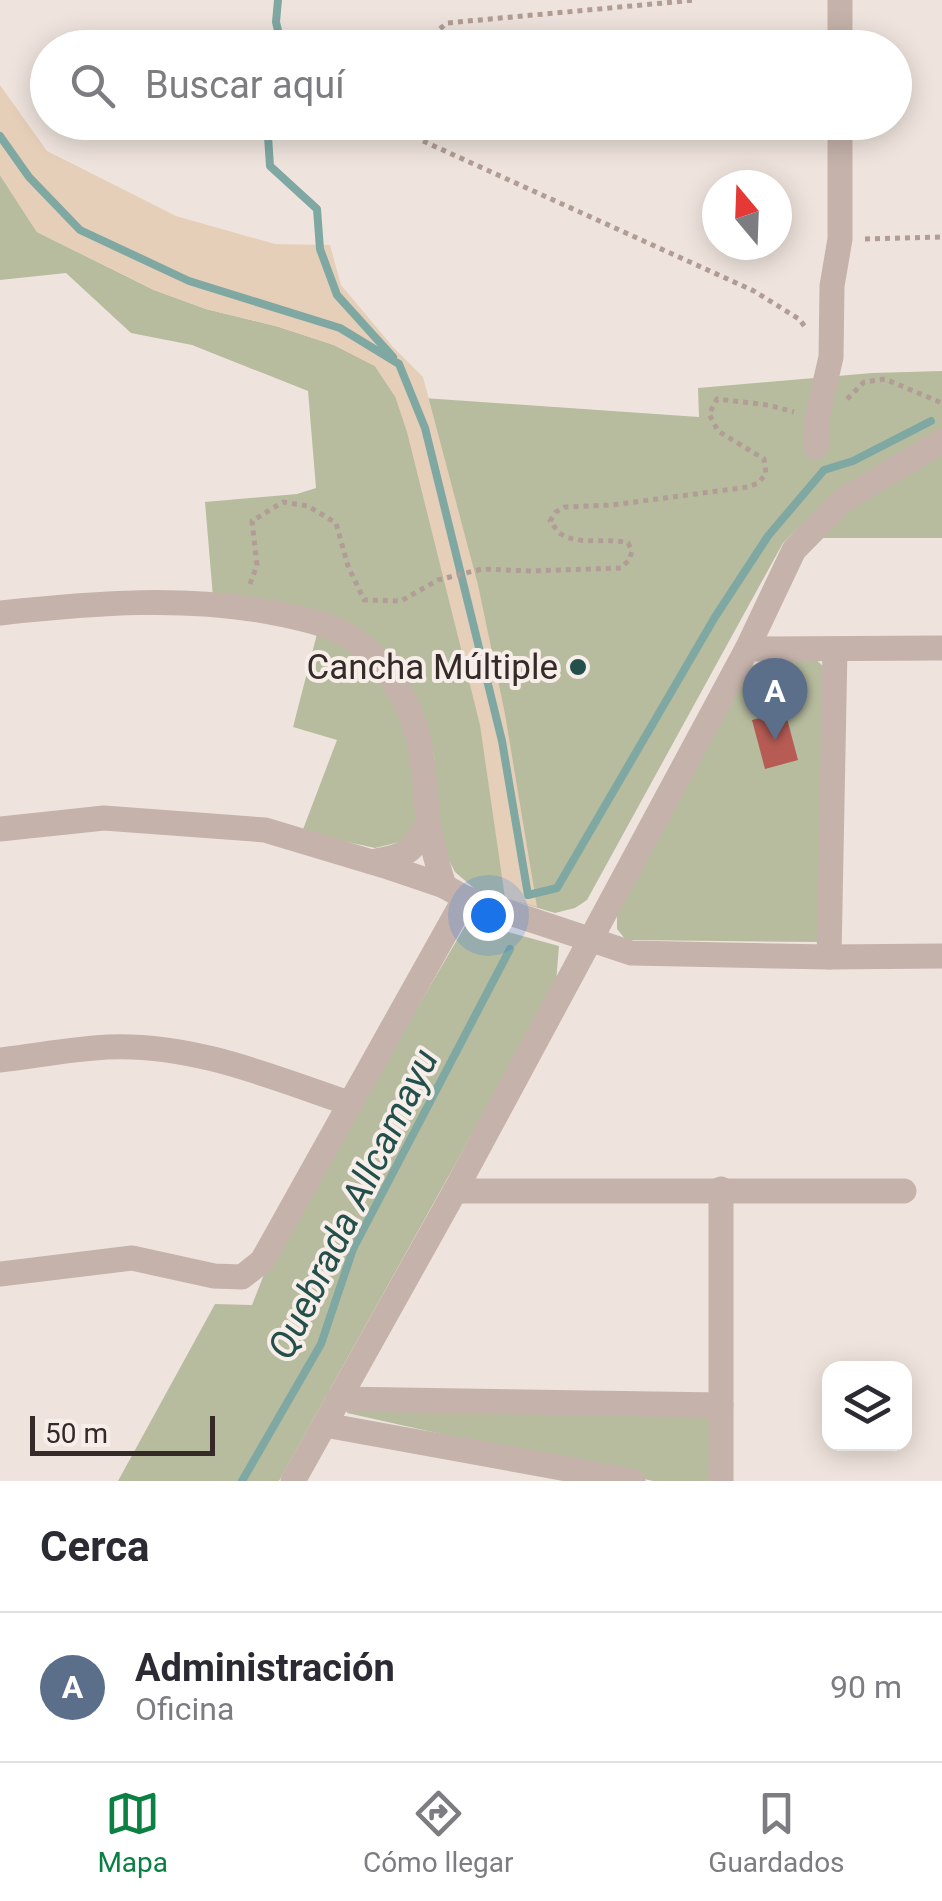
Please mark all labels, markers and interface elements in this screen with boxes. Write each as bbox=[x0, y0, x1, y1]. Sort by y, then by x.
search box bbox=[30, 30, 912, 140]
icon: search bbox=[65, 58, 120, 113]
text: Buscar aquí bbox=[145, 63, 345, 107]
north arrow bbox=[702, 170, 792, 260]
place label: Cancha Múltiple bbox=[306, 647, 558, 688]
marker: Cancha Múltiple bbox=[567, 656, 589, 678]
pin: A bbox=[742, 658, 808, 740]
your location bbox=[463, 890, 514, 941]
water label: Quebrada Allcamayu bbox=[259, 1042, 447, 1366]
map controls bbox=[822, 1361, 912, 1451]
button: layers bbox=[822, 1361, 912, 1451]
scale bar bbox=[30, 1411, 215, 1456]
text: 50 m bbox=[45, 1417, 108, 1450]
text: Cerca bbox=[40, 1522, 150, 1571]
text: Administración bbox=[135, 1646, 395, 1690]
text: A bbox=[62, 1668, 83, 1706]
text: 90 m bbox=[830, 1668, 902, 1706]
text: Oficina bbox=[135, 1690, 234, 1728]
tab: Mapa bbox=[97, 1786, 168, 1879]
tab: Cómo llegar bbox=[363, 1786, 514, 1879]
tab: Guardados bbox=[708, 1786, 845, 1879]

